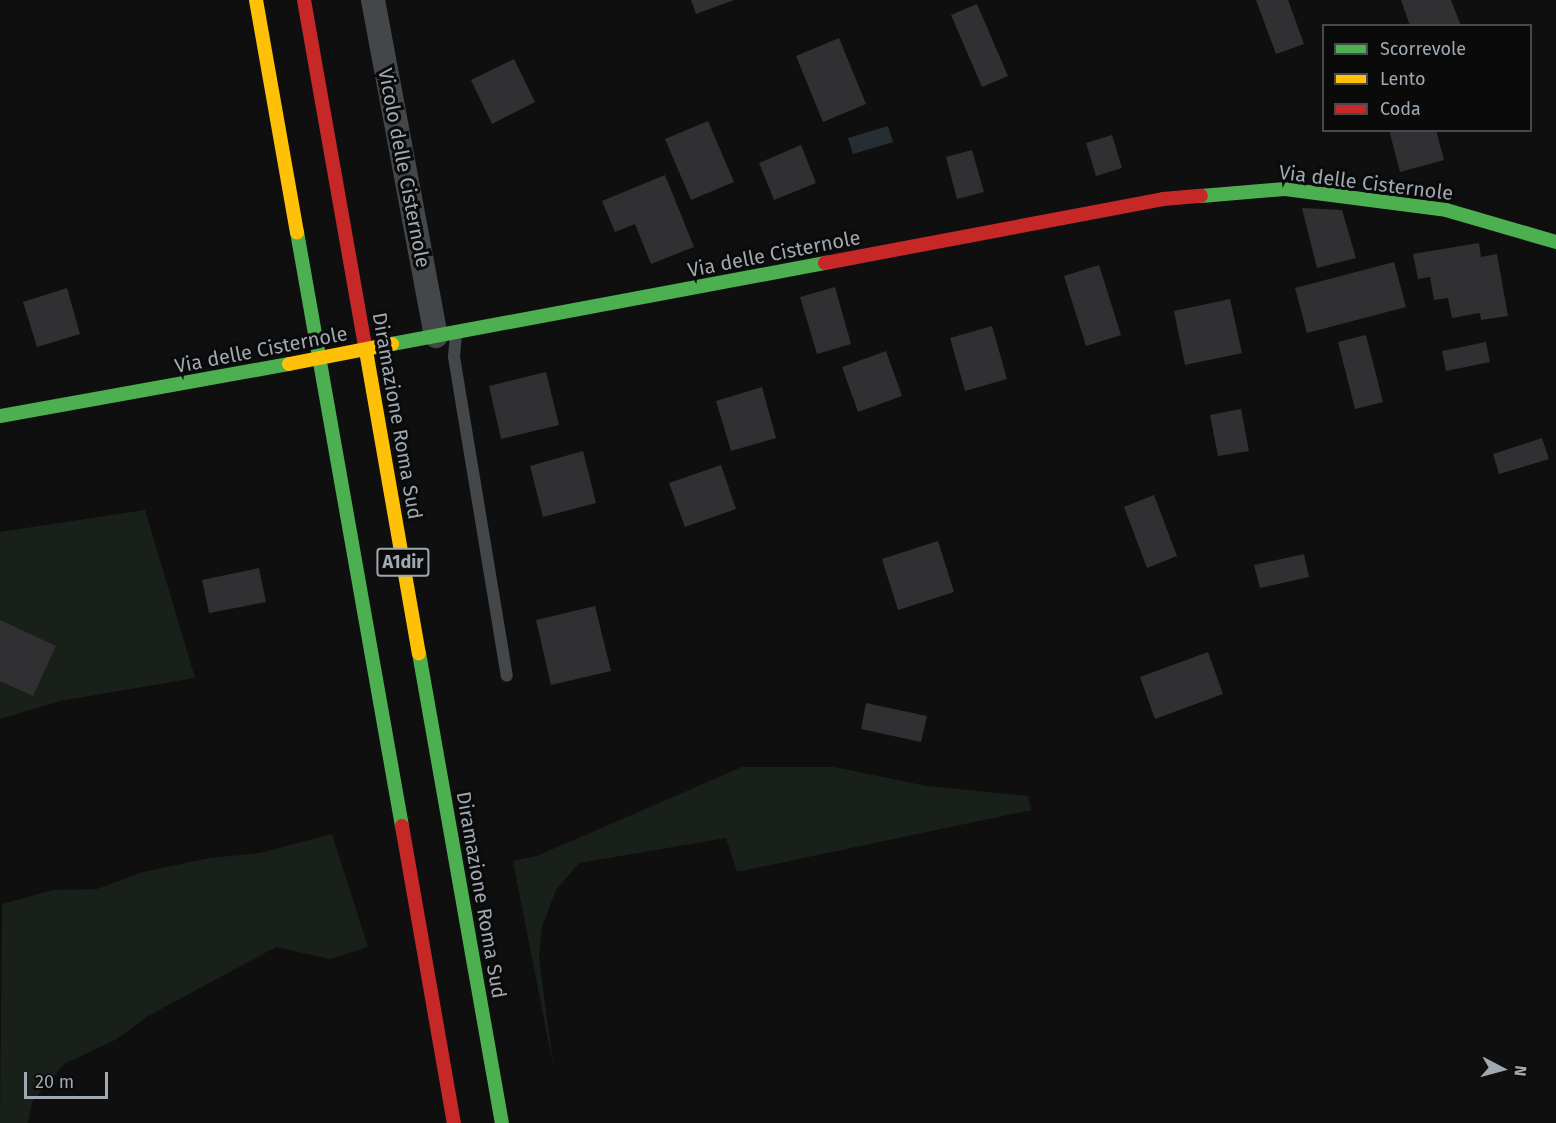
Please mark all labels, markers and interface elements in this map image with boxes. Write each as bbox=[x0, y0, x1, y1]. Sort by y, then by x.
legend bbox=[1322, 24, 1532, 132]
text: Scorrevole bbox=[1380, 38, 1466, 60]
street label: Vicolo delle Cisternole bbox=[373, 66, 435, 270]
text: Lento bbox=[1380, 68, 1426, 90]
text: Coda bbox=[1380, 98, 1421, 120]
street label: Via delle Cisternole bbox=[1277, 160, 1455, 206]
street label: Via delle Cisternole bbox=[686, 225, 862, 283]
street label: Diramazione Roma Sud bbox=[367, 311, 427, 521]
street label: Via delle Cisternole bbox=[173, 321, 349, 379]
road number: A1dir bbox=[376, 547, 430, 577]
street label: Diramazione Roma Sud bbox=[451, 790, 511, 1000]
north arrow bbox=[1472, 1039, 1532, 1099]
scale bar bbox=[27, 1060, 111, 1098]
text: N bbox=[1510, 1065, 1530, 1077]
text: 20 m bbox=[35, 1071, 74, 1093]

